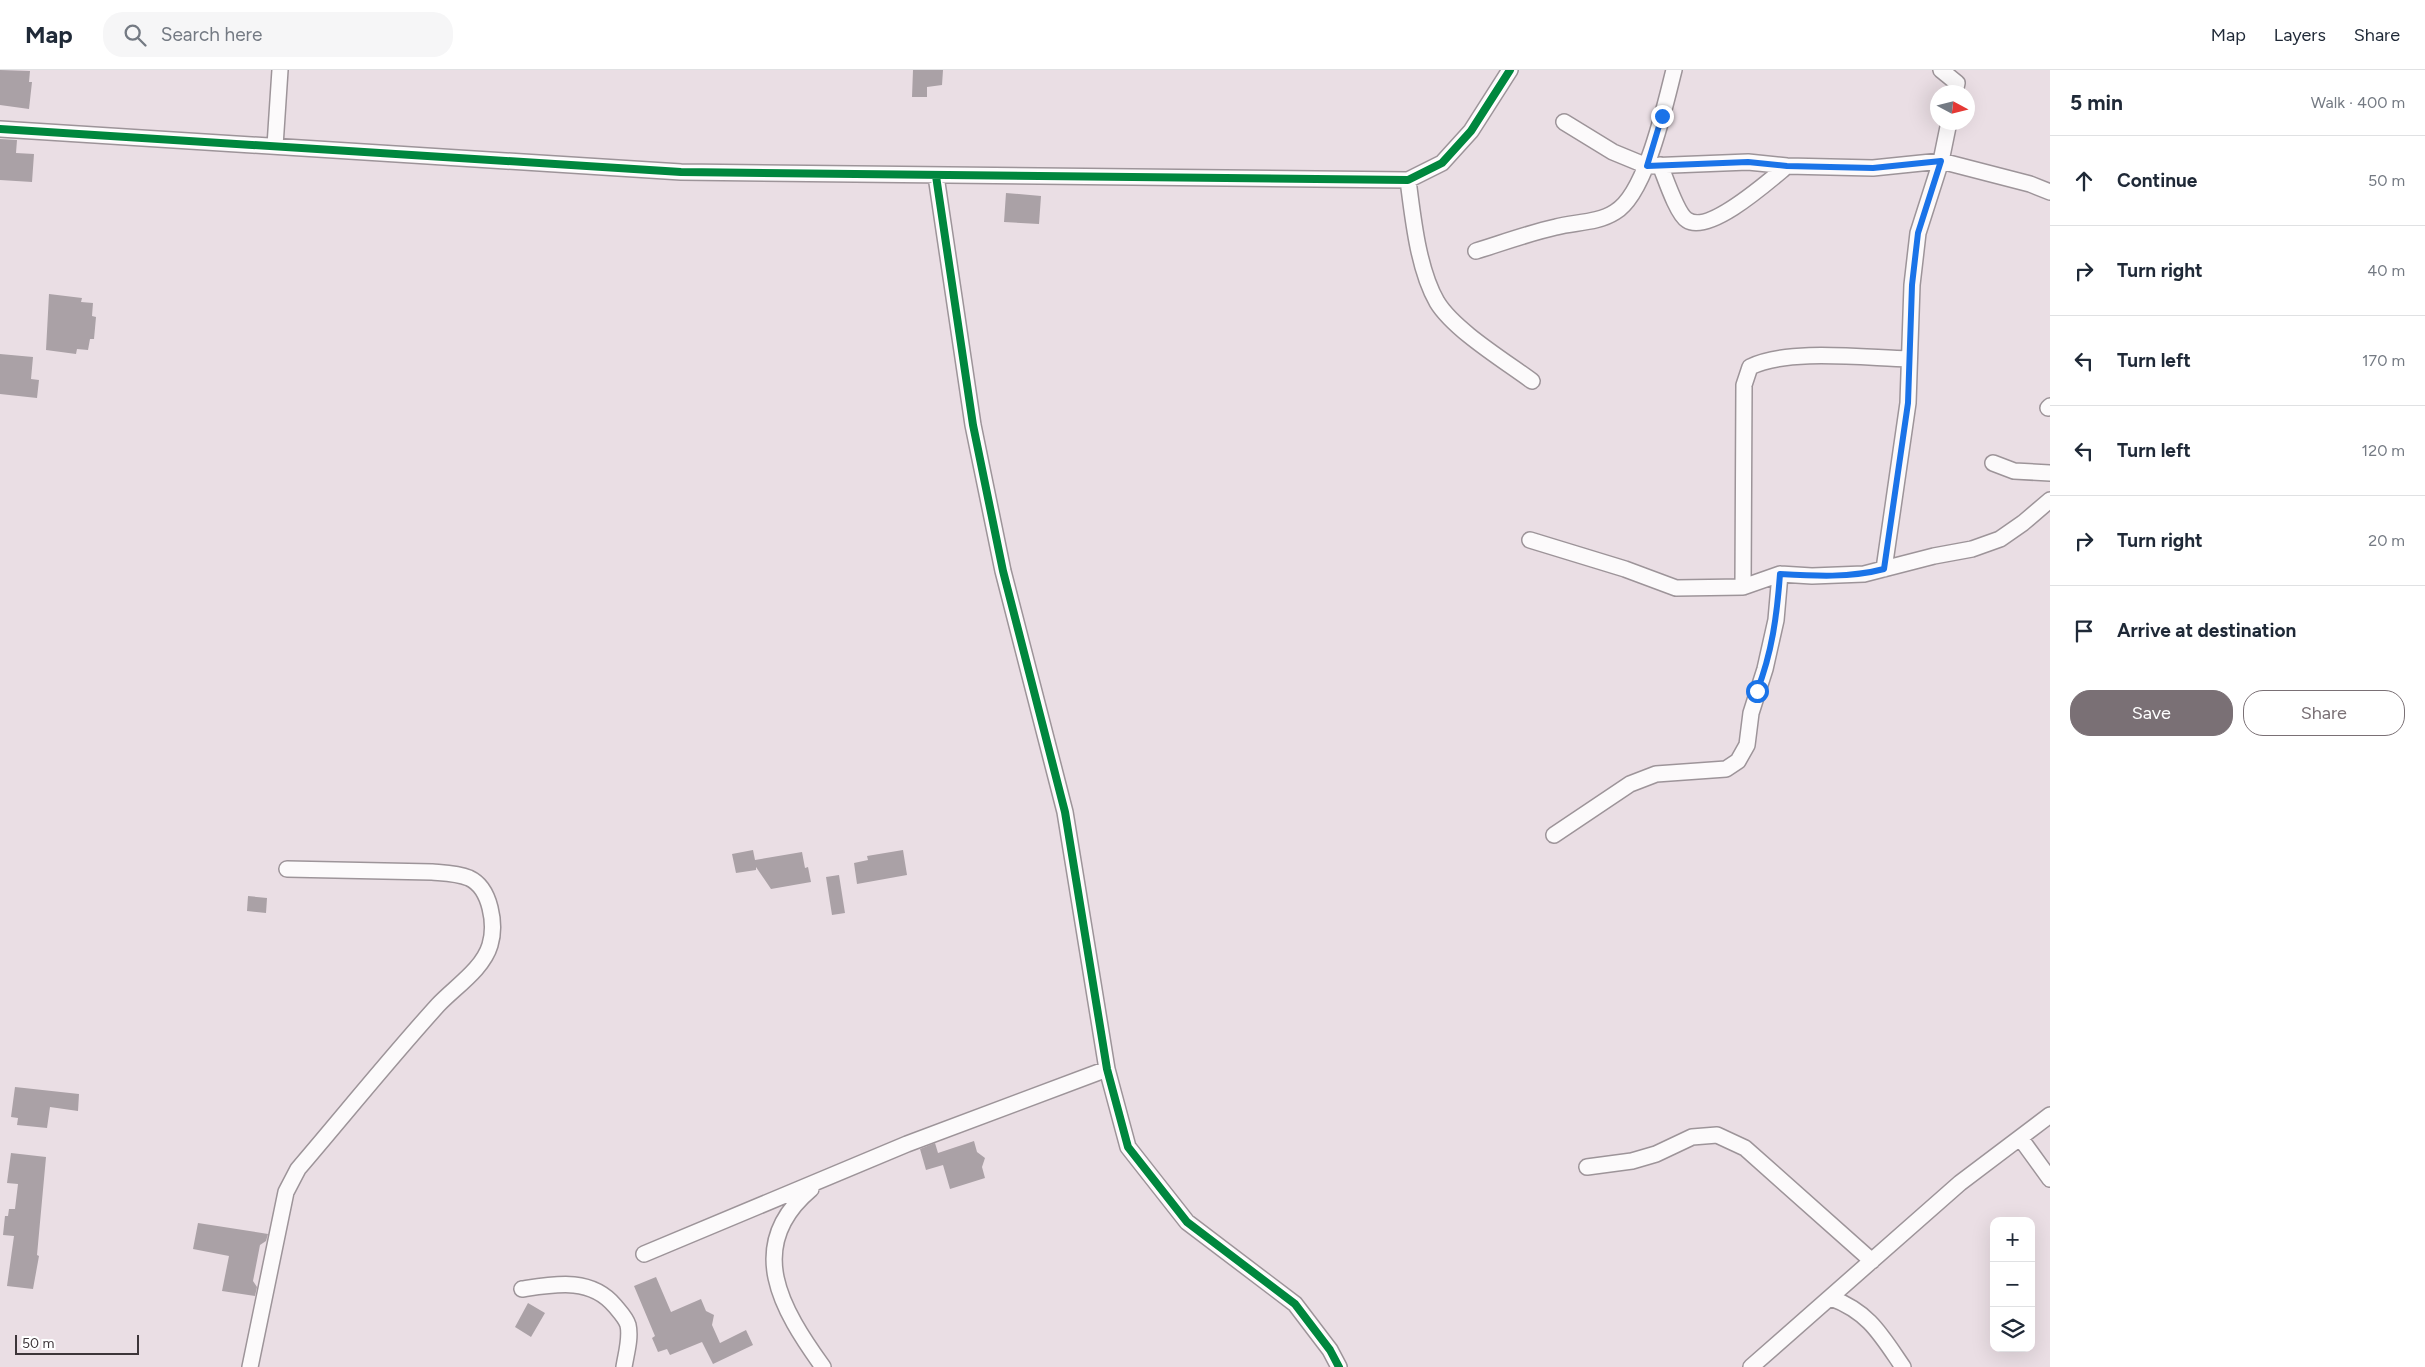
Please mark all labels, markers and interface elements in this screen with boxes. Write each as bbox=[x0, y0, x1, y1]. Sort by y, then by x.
search box bbox=[103, 12, 453, 57]
text: Map bbox=[25, 20, 73, 49]
icon: search bbox=[121, 21, 149, 49]
text: Search here bbox=[161, 23, 262, 46]
text: Map bbox=[2211, 24, 2246, 46]
text: Layers bbox=[2274, 24, 2326, 46]
text: Share bbox=[2354, 24, 2400, 46]
north arrow bbox=[1930, 85, 1975, 130]
text: 5 min bbox=[2070, 90, 2123, 115]
text: Walk · 400 m bbox=[2311, 93, 2405, 112]
route end bbox=[1651, 105, 1674, 128]
icon: ahead bbox=[2070, 167, 2098, 195]
text: Continue bbox=[2117, 169, 2197, 192]
text: 50 m bbox=[2368, 171, 2405, 190]
icon: right bbox=[2070, 257, 2098, 285]
text: Turn right bbox=[2117, 259, 2203, 282]
text: 40 m bbox=[2367, 261, 2405, 280]
icon: left bbox=[2070, 347, 2098, 375]
text: Turn left bbox=[2117, 349, 2191, 372]
text: 170 m bbox=[2362, 351, 2405, 370]
icon: left bbox=[2070, 437, 2098, 465]
text: Turn left bbox=[2117, 439, 2191, 462]
text: 120 m bbox=[2362, 441, 2405, 460]
icon: right bbox=[2070, 527, 2098, 555]
text: Turn right bbox=[2117, 529, 2203, 552]
text: 20 m bbox=[2368, 531, 2405, 550]
icon: arrive bbox=[2070, 617, 2098, 645]
text: Arrive at destination bbox=[2117, 619, 2296, 642]
route start bbox=[1746, 680, 1769, 703]
button: Save bbox=[2070, 690, 2233, 736]
button: Share bbox=[2243, 690, 2405, 736]
map controls bbox=[1990, 1217, 2035, 1352]
button: + bbox=[1990, 1217, 2035, 1262]
button: − bbox=[1990, 1262, 2035, 1307]
button: layers bbox=[1990, 1307, 2035, 1352]
scale bar bbox=[15, 1332, 139, 1355]
text: 50 m bbox=[22, 1335, 54, 1352]

